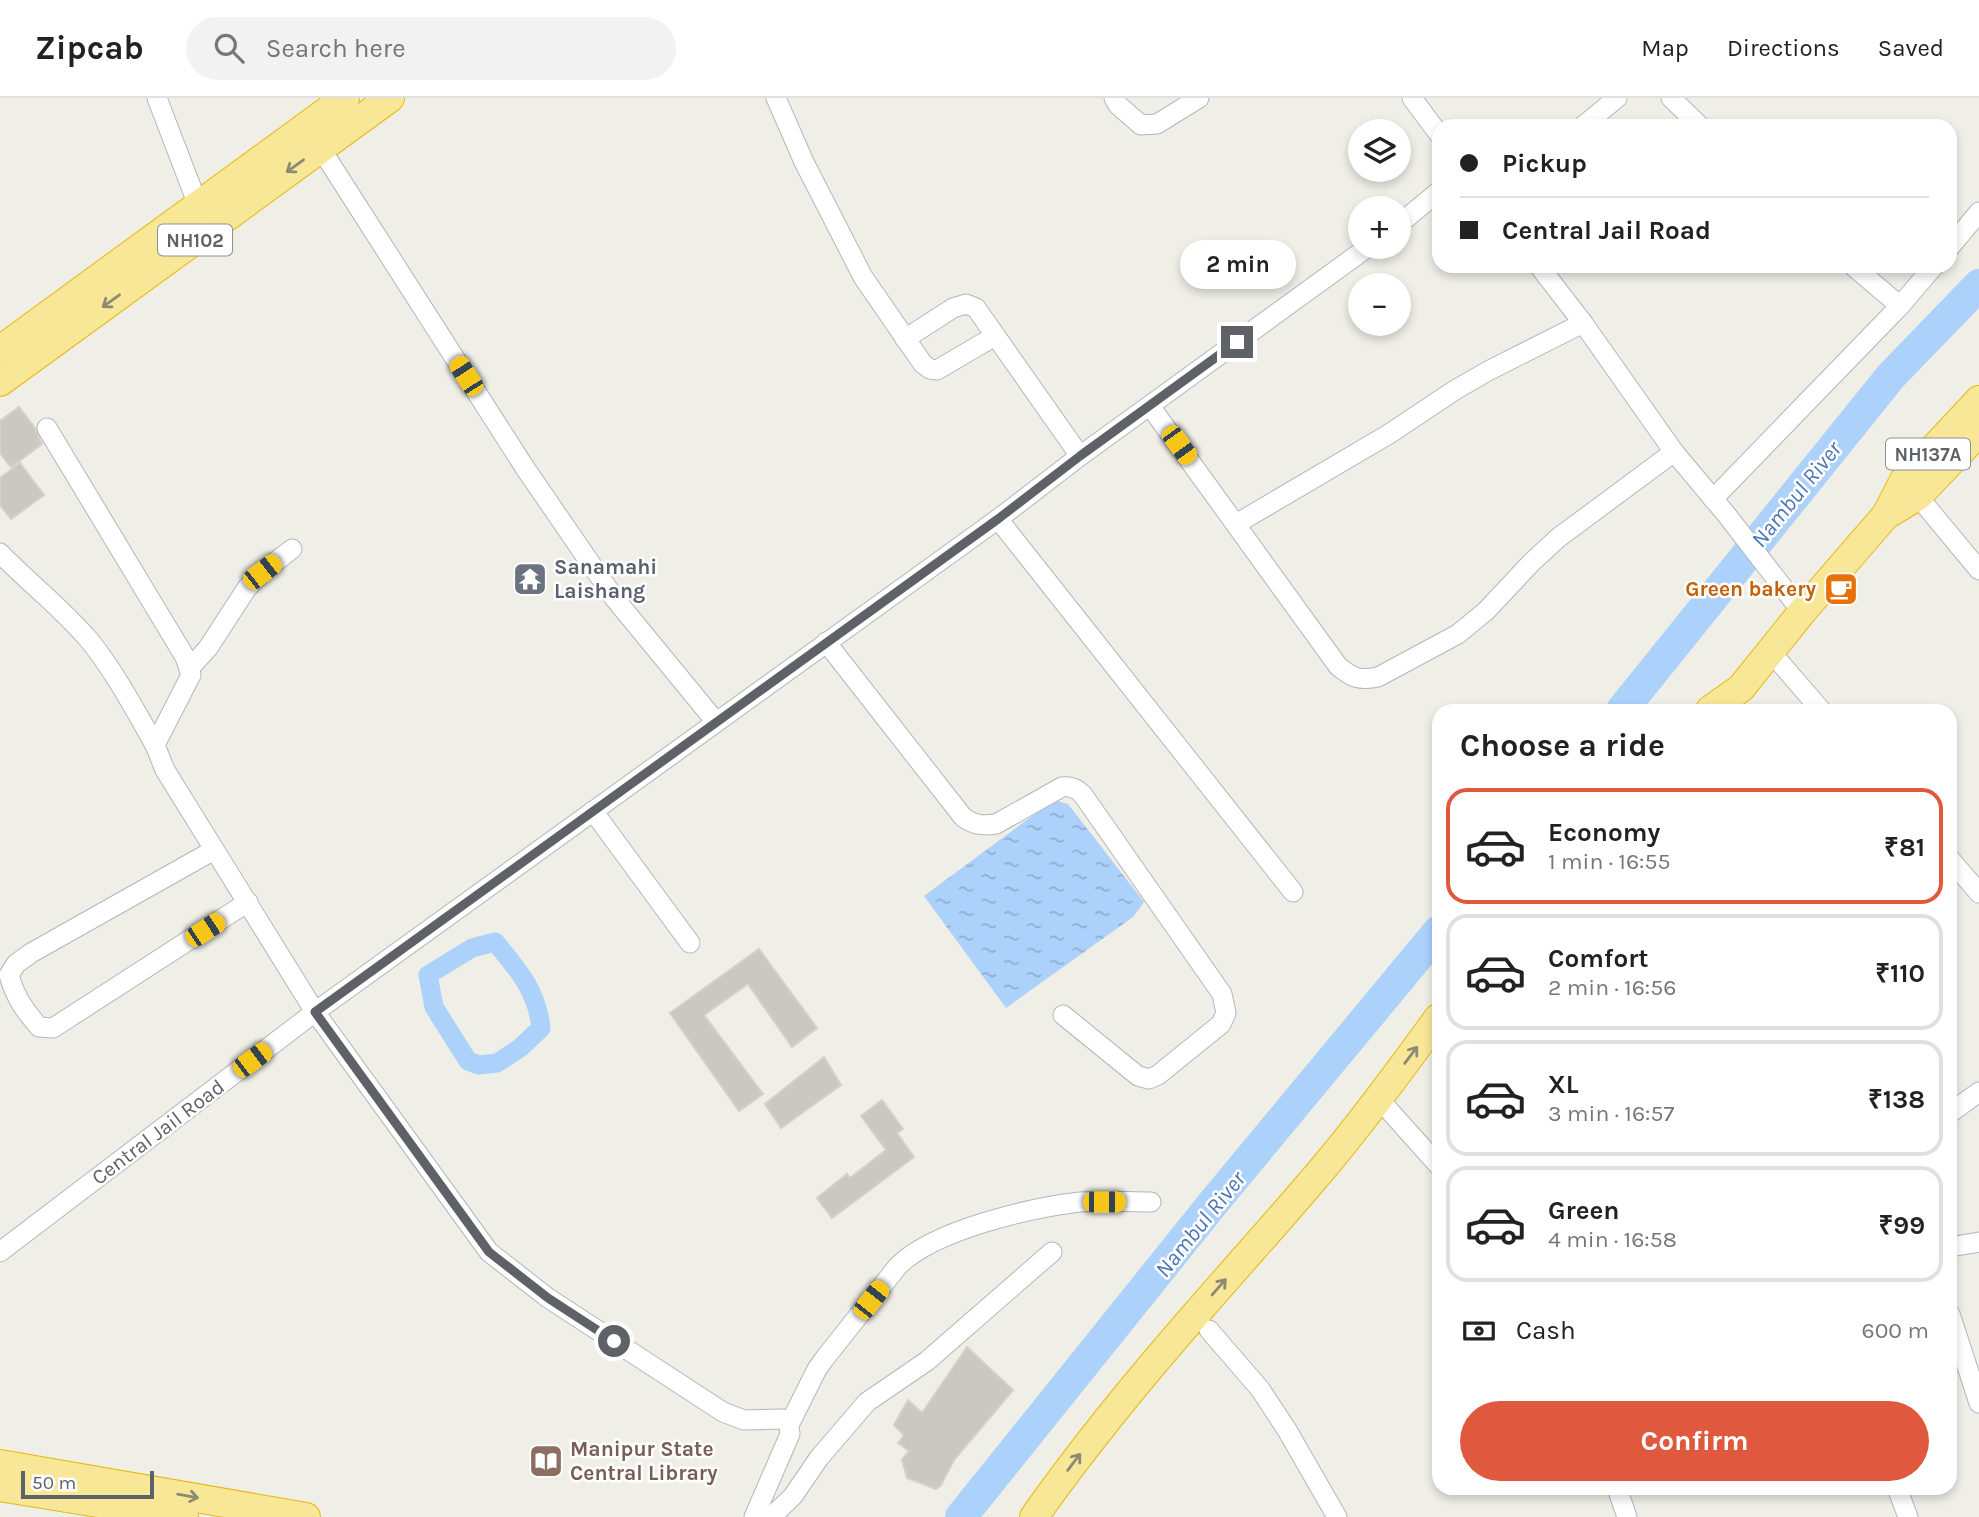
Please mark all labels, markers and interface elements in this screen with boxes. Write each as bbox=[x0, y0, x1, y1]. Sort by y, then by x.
search box bbox=[186, 17, 676, 80]
text: Zipcab bbox=[35, 29, 144, 67]
icon: search bbox=[210, 29, 248, 67]
text: Search here bbox=[266, 33, 406, 64]
text: Map bbox=[1641, 34, 1689, 62]
text: Directions bbox=[1727, 34, 1840, 62]
text: Saved bbox=[1878, 34, 1944, 62]
map controls bbox=[1348, 119, 1411, 336]
button: layers bbox=[1348, 119, 1411, 182]
text: Pickup bbox=[1502, 148, 1587, 179]
one-way arrow bbox=[286, 159, 305, 173]
button: + bbox=[1348, 196, 1411, 259]
text: Central Jail Road bbox=[1502, 215, 1711, 246]
road number: NH102 bbox=[158, 224, 232, 256]
callout: 2 min bbox=[1179, 240, 1295, 289]
text: 2 min bbox=[1206, 251, 1270, 278]
button: − bbox=[1348, 273, 1411, 336]
one-way arrow bbox=[102, 293, 121, 308]
route end bbox=[1221, 326, 1253, 358]
car bbox=[446, 353, 487, 399]
car bbox=[1159, 422, 1200, 468]
water label: Nambul River bbox=[1746, 435, 1848, 553]
road number: NH137A bbox=[1886, 438, 1970, 470]
car bbox=[239, 551, 286, 593]
place label: Sanamahi Laishang bbox=[554, 555, 657, 603]
temple icon: Sanamahi Laishang bbox=[511, 560, 549, 598]
cafe icon: Green bakery bbox=[1822, 570, 1860, 608]
place label: Green bakery bbox=[1685, 577, 1816, 601]
text: Choose a ride bbox=[1460, 727, 1665, 764]
icon: car bbox=[1464, 815, 1527, 878]
text: Economy bbox=[1548, 817, 1660, 848]
text: ₹81 bbox=[1884, 832, 1925, 863]
text: 1 min · 16:55 bbox=[1548, 848, 1670, 875]
car bbox=[182, 910, 229, 950]
icon: car bbox=[1464, 941, 1527, 1004]
text: Comfort bbox=[1548, 943, 1649, 974]
text: ₹110 bbox=[1875, 958, 1925, 989]
text: 2 min · 16:56 bbox=[1548, 974, 1676, 1001]
car bbox=[229, 1039, 276, 1081]
one-way arrow bbox=[1404, 1046, 1419, 1065]
icon: car bbox=[1464, 1067, 1527, 1130]
text: XL bbox=[1548, 1069, 1579, 1100]
street label: Central Jail Road bbox=[87, 1074, 229, 1190]
text: ₹138 bbox=[1868, 1084, 1925, 1115]
text: 3 min · 16:57 bbox=[1548, 1100, 1674, 1127]
water label: Nambul River bbox=[1150, 1165, 1252, 1283]
car bbox=[1084, 1192, 1126, 1213]
icon: car bbox=[1464, 1193, 1527, 1256]
text: Green bbox=[1548, 1195, 1620, 1226]
text: ₹99 bbox=[1878, 1210, 1925, 1241]
text: 4 min · 16:58 bbox=[1548, 1226, 1677, 1253]
car bbox=[850, 1277, 893, 1323]
one-way arrow bbox=[1211, 1278, 1227, 1296]
icon: cash bbox=[1460, 1312, 1498, 1350]
text: Cash bbox=[1516, 1315, 1576, 1346]
text: 600 m bbox=[1862, 1317, 1929, 1344]
route start bbox=[598, 1325, 630, 1357]
button: Confirm bbox=[1460, 1401, 1929, 1481]
place label: Manipur State Central Library bbox=[570, 1437, 718, 1485]
library icon: Manipur State Central Library bbox=[527, 1442, 565, 1480]
one-way arrow bbox=[1067, 1453, 1082, 1472]
scale bar bbox=[21, 1468, 154, 1500]
text: 50 m bbox=[32, 1472, 76, 1494]
one-way arrow bbox=[176, 1490, 199, 1504]

